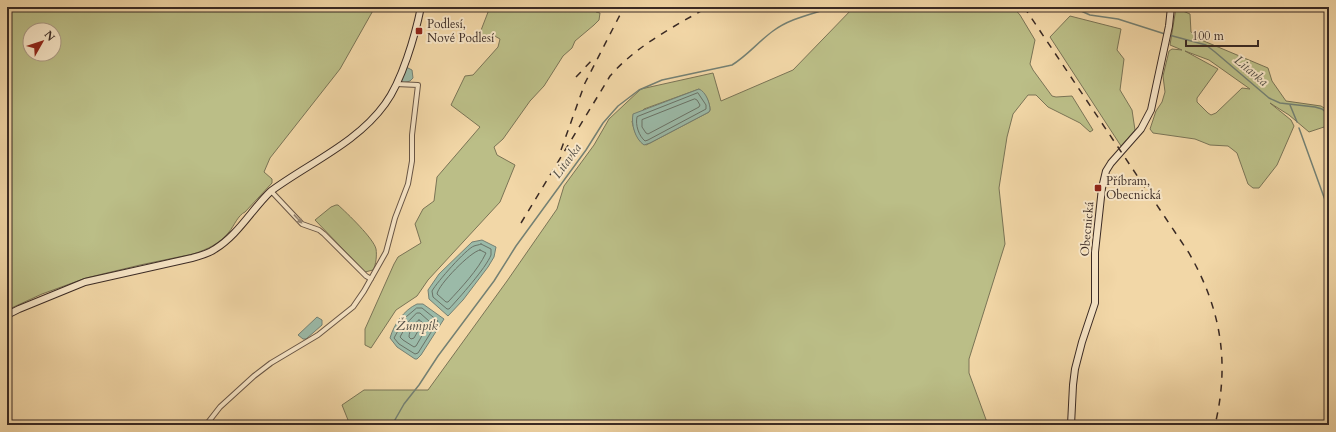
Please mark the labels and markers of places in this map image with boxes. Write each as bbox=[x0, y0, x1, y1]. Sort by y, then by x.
place label: Podlesí, Nové Podlesí bbox=[427, 16, 495, 46]
marker: Podlesí, Nové Podlesí bbox=[414, 26, 424, 36]
place label: Příbram, Obecnická bbox=[1106, 173, 1162, 203]
marker: Příbram, Obecnická bbox=[1093, 183, 1103, 193]

